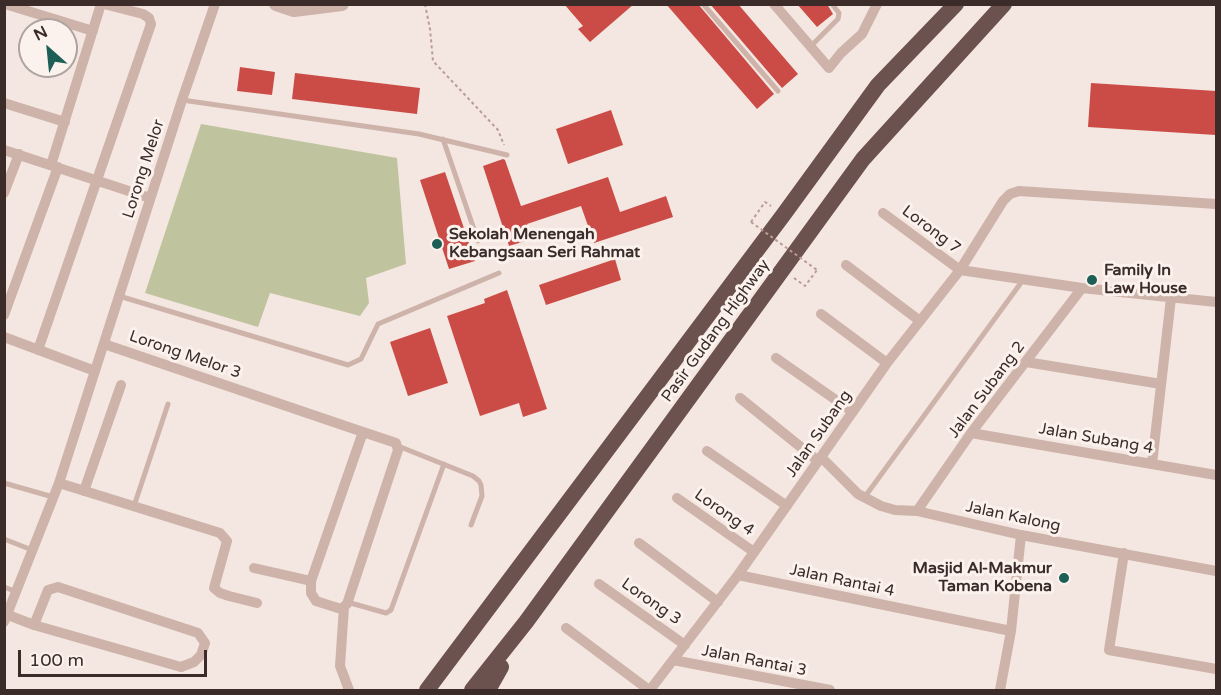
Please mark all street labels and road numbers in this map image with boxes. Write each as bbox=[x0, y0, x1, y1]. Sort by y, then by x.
street label: Lorong Melor bbox=[119, 117, 169, 221]
street label: Lorong 7 bbox=[898, 202, 964, 258]
street label: Pasir Gudang Highway bbox=[658, 256, 774, 406]
street label: Lorong Melor 3 bbox=[127, 327, 243, 383]
street label: Jalan Subang 2 bbox=[944, 338, 1030, 442]
street label: Jalan Subang bbox=[782, 387, 856, 481]
street label: Jalan Subang 4 bbox=[1037, 419, 1155, 459]
street label: Lorong 4 bbox=[690, 485, 758, 541]
street label: Jalan Kalong bbox=[964, 498, 1062, 536]
street label: Jalan Rantai 4 bbox=[788, 561, 896, 601]
street label: Lorong 3 bbox=[617, 574, 685, 630]
street label: Jalan Rantai 3 bbox=[700, 641, 808, 681]

